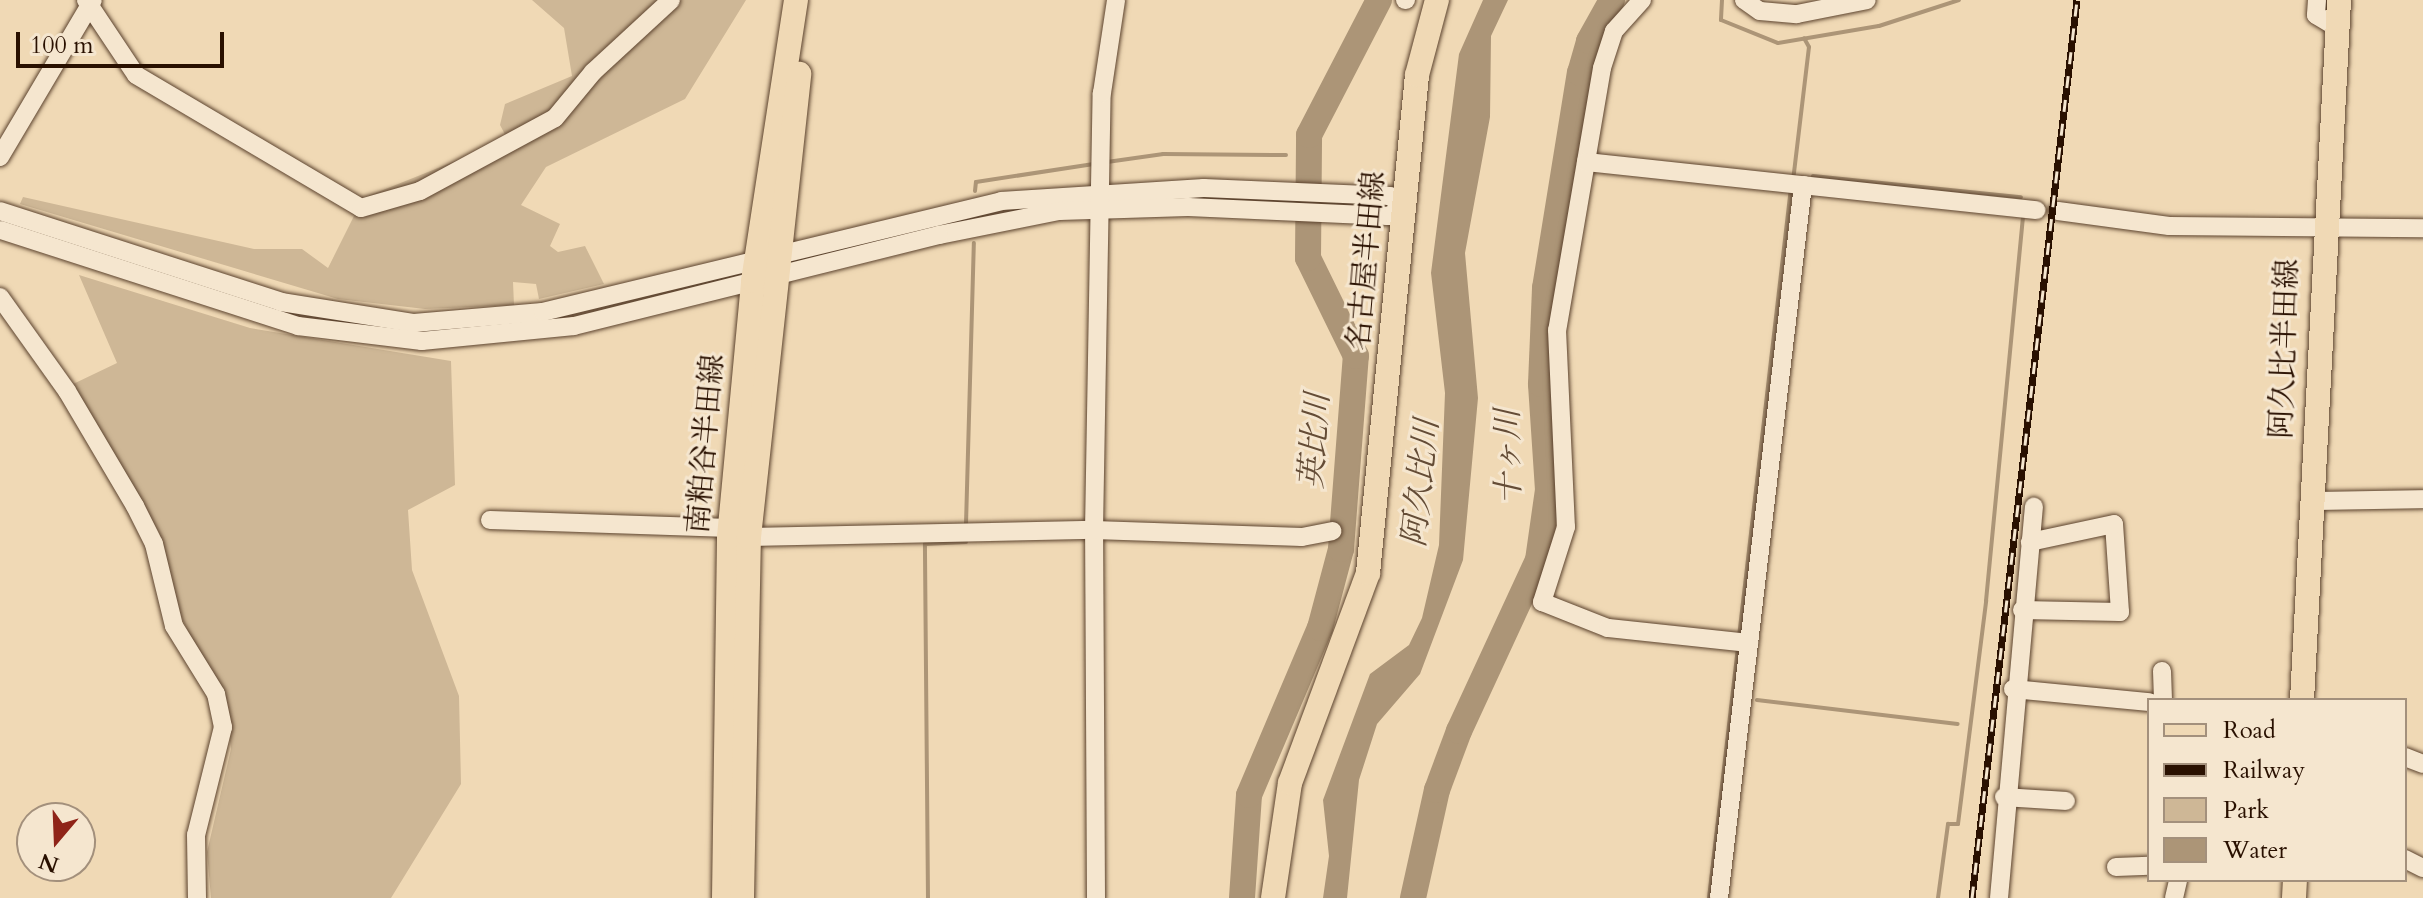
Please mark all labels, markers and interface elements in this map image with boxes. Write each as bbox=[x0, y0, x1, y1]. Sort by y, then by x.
scale bar bbox=[20, 16, 228, 66]
text: 100 m bbox=[30, 29, 94, 62]
street label: 名古屋半田線 bbox=[1341, 170, 1393, 352]
street label: 阿久比半田線 bbox=[2264, 258, 2306, 440]
street label: 南粕谷半田線 bbox=[680, 353, 732, 535]
water label: 英比川 bbox=[1292, 392, 1338, 490]
water label: 十ヶ川 bbox=[1489, 409, 1529, 505]
water label: 阿久比川 bbox=[1395, 417, 1447, 549]
legend bbox=[2147, 698, 2407, 882]
text: Road bbox=[2223, 714, 2276, 747]
text: Railway bbox=[2223, 754, 2305, 787]
text: Park bbox=[2223, 794, 2269, 827]
north arrow bbox=[16, 802, 96, 882]
text: Water bbox=[2223, 834, 2287, 867]
text: N bbox=[35, 846, 63, 880]

